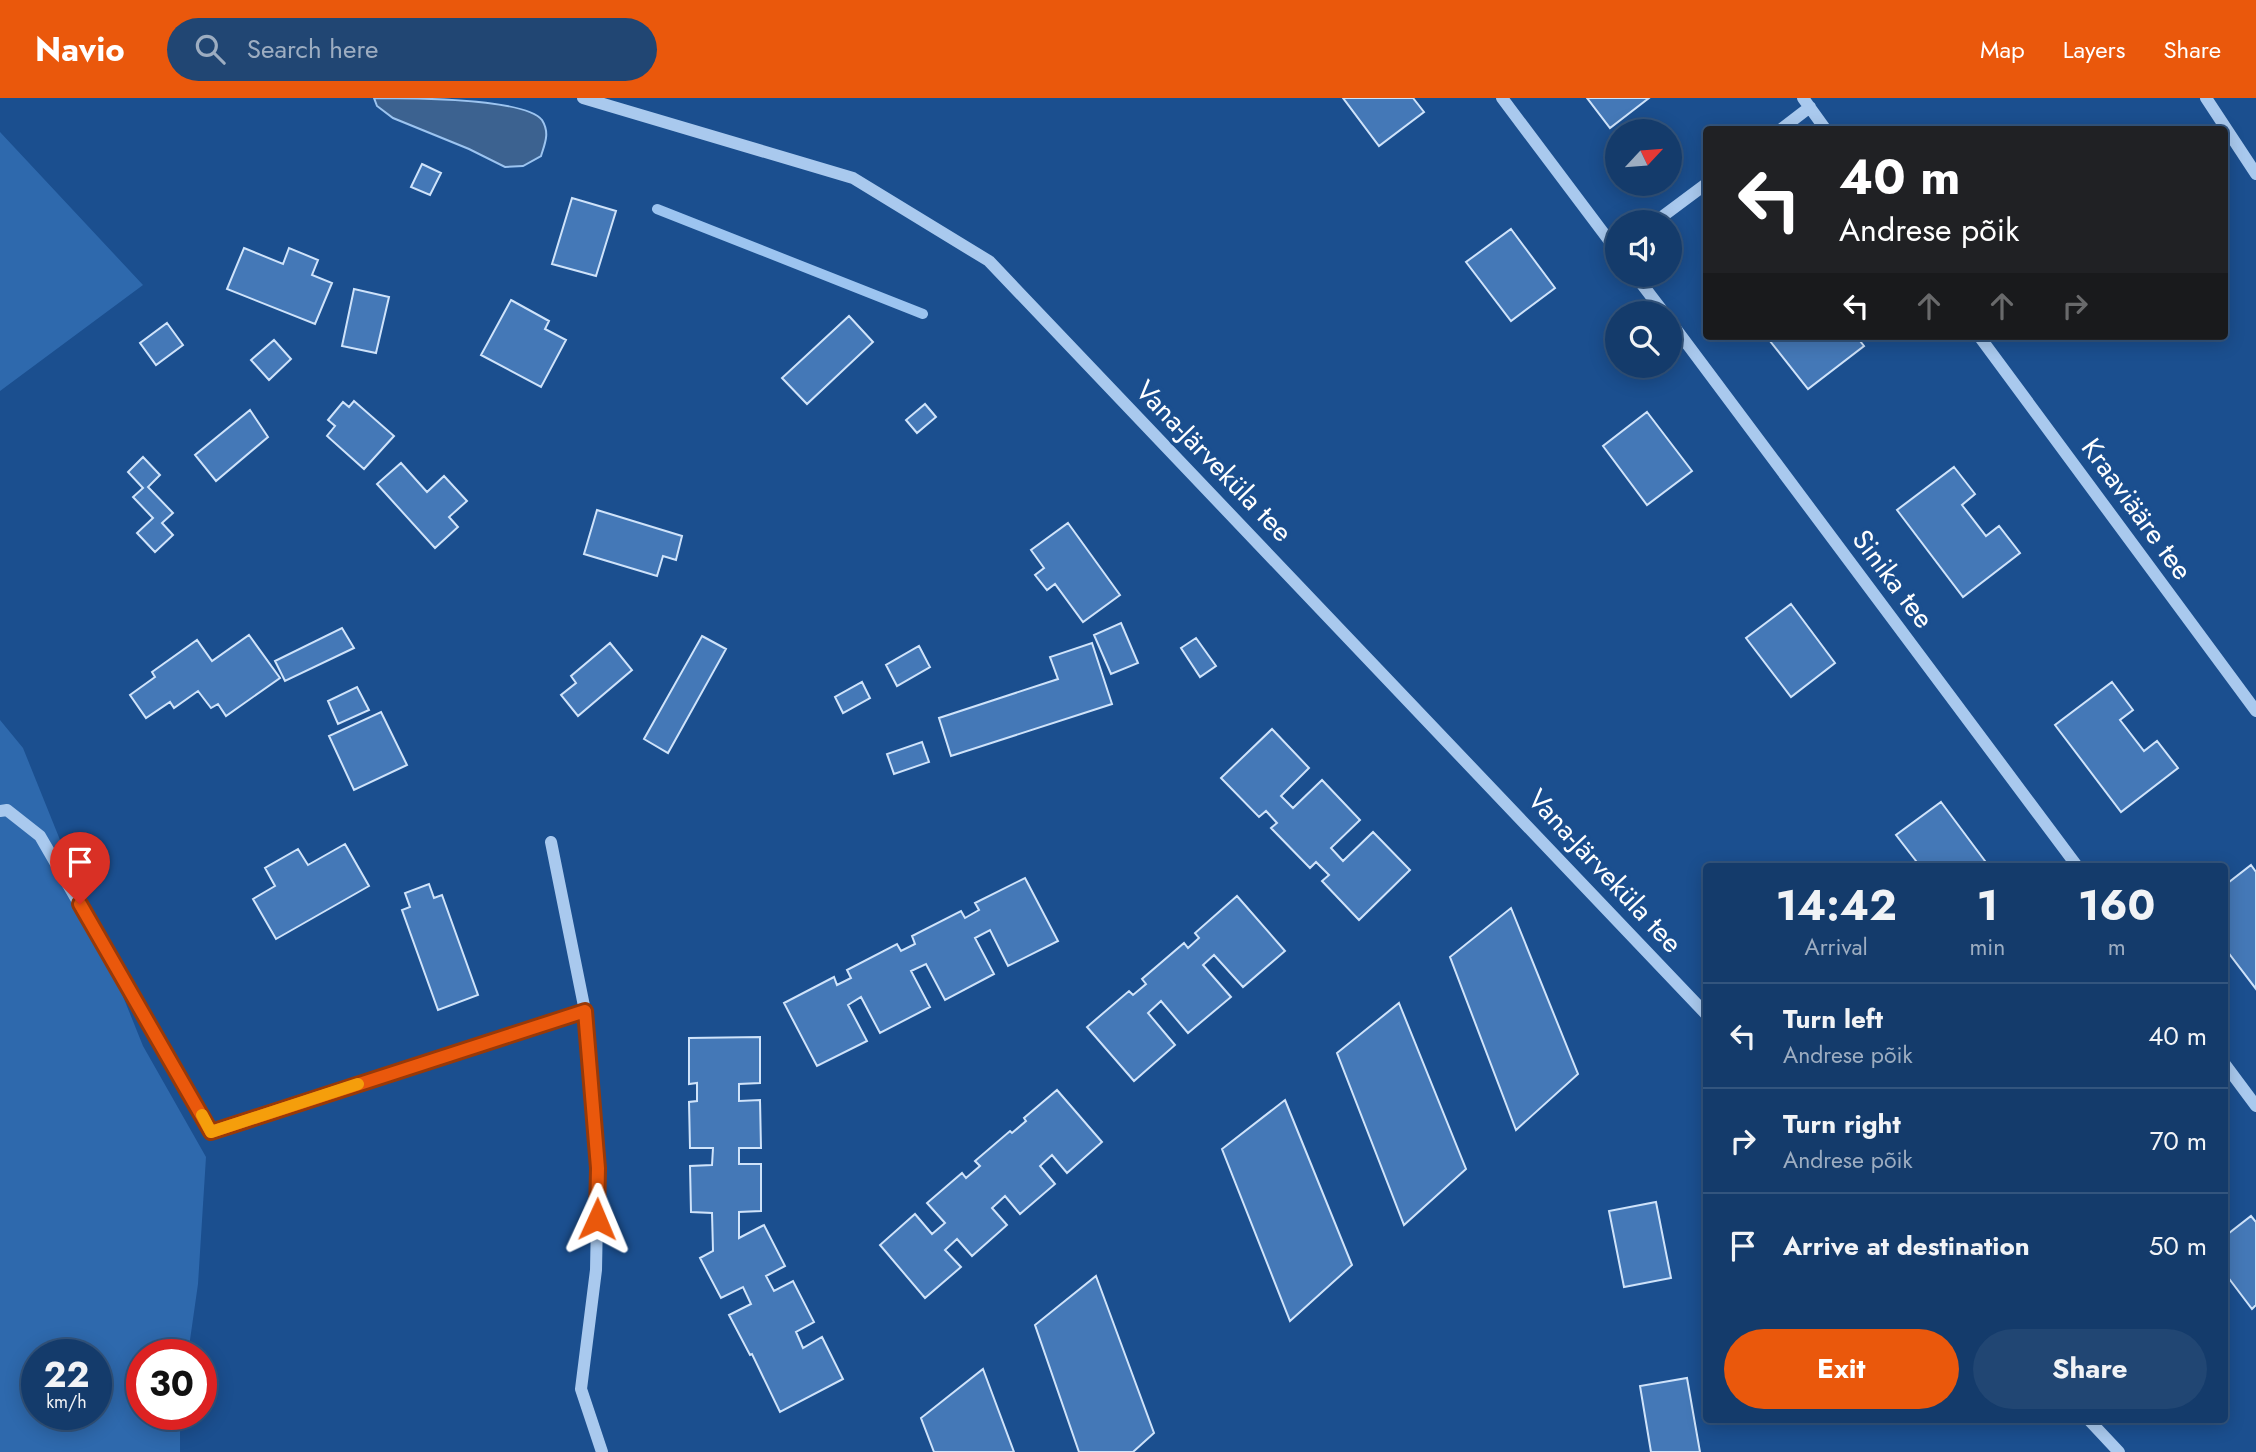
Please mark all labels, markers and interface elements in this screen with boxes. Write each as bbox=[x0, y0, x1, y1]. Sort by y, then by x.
search box bbox=[167, 18, 657, 81]
text: Navio bbox=[35, 26, 125, 73]
icon: search bbox=[191, 30, 229, 68]
text: Search here bbox=[247, 30, 378, 68]
text: Map bbox=[1980, 32, 2025, 67]
text: Layers bbox=[2063, 32, 2125, 67]
text: Share bbox=[2163, 32, 2221, 67]
north arrow bbox=[1605, 119, 1682, 196]
map controls bbox=[1605, 119, 1682, 378]
text: 40 m bbox=[1839, 142, 1961, 212]
icon: left bbox=[1724, 154, 1815, 245]
text: Andrese põik bbox=[1839, 207, 2019, 253]
button: sound bbox=[1605, 210, 1682, 287]
icon: left bbox=[1837, 287, 1875, 325]
icon: ahead bbox=[1910, 287, 1948, 325]
icon: ahead bbox=[1983, 287, 2021, 325]
icon: right bbox=[2056, 287, 2094, 325]
button: search bbox=[1605, 301, 1682, 378]
street label: Vana-Järveküla tee bbox=[1126, 371, 1302, 551]
street label: Kraaviääre tee bbox=[2071, 430, 2203, 588]
street label: Sinika tee bbox=[1842, 521, 1944, 637]
street label: Vana-Järveküla tee bbox=[1518, 780, 1692, 962]
pin bbox=[50, 832, 110, 904]
icon: arrive bbox=[61, 843, 99, 881]
text: 14:42 bbox=[1776, 875, 1897, 936]
text: 1 bbox=[1977, 875, 1998, 936]
text: 160 bbox=[2078, 875, 2155, 936]
text: Arrival bbox=[1804, 930, 1868, 964]
text: min bbox=[1969, 930, 2005, 964]
text: m bbox=[2108, 930, 2126, 964]
text: Turn left bbox=[1783, 1000, 1883, 1038]
icon: left bbox=[1724, 1017, 1762, 1055]
text: 40 m bbox=[2148, 1017, 2207, 1055]
text: Andrese põik bbox=[1783, 1038, 1913, 1072]
text: Turn right bbox=[1783, 1105, 1901, 1143]
icon: right bbox=[1724, 1122, 1762, 1160]
text: 70 m bbox=[2150, 1122, 2207, 1160]
text: Andrese põik bbox=[1783, 1143, 1913, 1177]
position arrow bbox=[560, 1182, 634, 1256]
icon: arrive bbox=[1724, 1227, 1762, 1265]
text: Arrive at destination bbox=[1783, 1227, 2030, 1265]
text: 50 m bbox=[2149, 1227, 2207, 1265]
button: Exit bbox=[1724, 1329, 1959, 1409]
button: Share bbox=[1973, 1329, 2207, 1409]
speed limit sign: 30 bbox=[126, 1339, 217, 1430]
text: 22 bbox=[44, 1350, 89, 1400]
text: km/h bbox=[46, 1389, 87, 1415]

